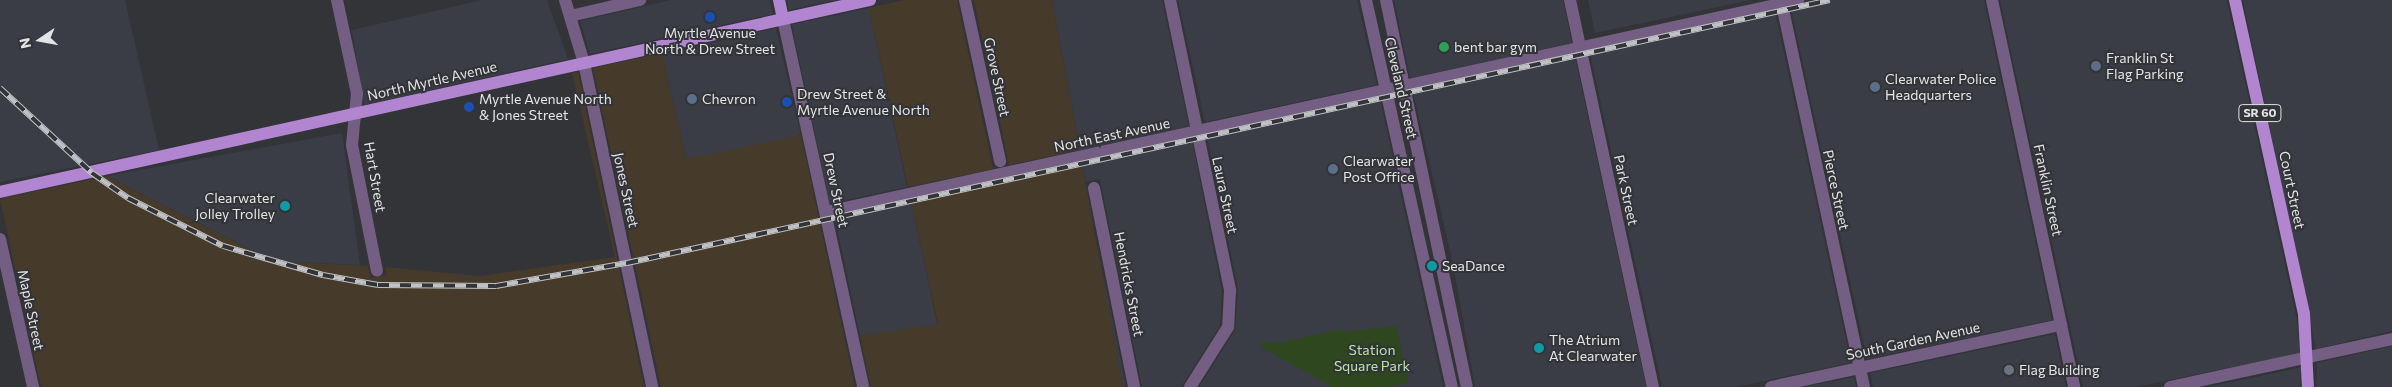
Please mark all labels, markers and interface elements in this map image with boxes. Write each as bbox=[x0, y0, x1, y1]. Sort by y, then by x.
marker: Myrtle Avenue North & Drew Street bbox=[704, 11, 716, 23]
north arrow bbox=[15, 15, 65, 65]
place label: Myrtle Avenue North & Drew Street bbox=[645, 25, 775, 58]
street label: Cleveland Street bbox=[1381, 35, 1421, 141]
text: N bbox=[15, 36, 34, 50]
street label: Grove Street bbox=[980, 36, 1014, 118]
place label: bent bar gym bbox=[1454, 39, 1537, 55]
marker: bent bar gym bbox=[1438, 41, 1450, 53]
place label: Franklin St Flag Parking bbox=[2106, 50, 2184, 82]
street label: North Myrtle Avenue bbox=[365, 58, 499, 104]
marker: Franklin St Flag Parking bbox=[2090, 60, 2102, 72]
place label: Clearwater Police Headquarters bbox=[1885, 71, 1997, 104]
marker: Clearwater Police Headquarters bbox=[1869, 81, 1881, 93]
place label: Drew Street & Myrtle Avenue North bbox=[797, 86, 930, 118]
place label: Myrtle Avenue North & Jones Street bbox=[479, 91, 612, 124]
place label: Chevron bbox=[702, 91, 756, 107]
marker: Chevron bbox=[686, 93, 698, 105]
marker: Drew Street & Myrtle Avenue North bbox=[781, 96, 793, 108]
marker: Myrtle Avenue North & Jones Street bbox=[463, 101, 475, 113]
road number: SR 60 bbox=[2238, 104, 2282, 122]
street label: North East Avenue bbox=[1053, 115, 1171, 155]
street label: Hart Street bbox=[361, 140, 389, 214]
street label: Franklin Street bbox=[2030, 142, 2066, 238]
street label: Pierce Street bbox=[1819, 148, 1853, 232]
street label: Court Street bbox=[2276, 149, 2308, 231]
street label: Jones Street bbox=[610, 151, 642, 229]
street label: Drew Street bbox=[820, 151, 852, 229]
place label: Clearwater Post Office bbox=[1343, 153, 1415, 186]
street label: Park Street bbox=[1610, 153, 1642, 227]
street label: Laura Street bbox=[1209, 155, 1241, 235]
marker: Clearwater Post Office bbox=[1327, 163, 1339, 175]
place label: Clearwater Jolley Trolley bbox=[195, 190, 275, 222]
marker: Clearwater Jolley Trolley bbox=[279, 200, 291, 212]
street label: Hendricks Street bbox=[1111, 230, 1147, 338]
place label: SeaDance bbox=[1442, 258, 1505, 274]
marker: SeaDance bbox=[1426, 260, 1438, 272]
street label: Maple Street bbox=[14, 268, 48, 352]
street label: South Garden Avenue bbox=[1844, 319, 1982, 363]
place label: The Atrium At Clearwater bbox=[1549, 332, 1637, 364]
park label: Station Square Park bbox=[1334, 342, 1410, 374]
marker: The Atrium At Clearwater bbox=[1533, 342, 1545, 354]
place label: Flag Building bbox=[2019, 362, 2099, 378]
marker: Flag Building bbox=[2003, 364, 2015, 376]

